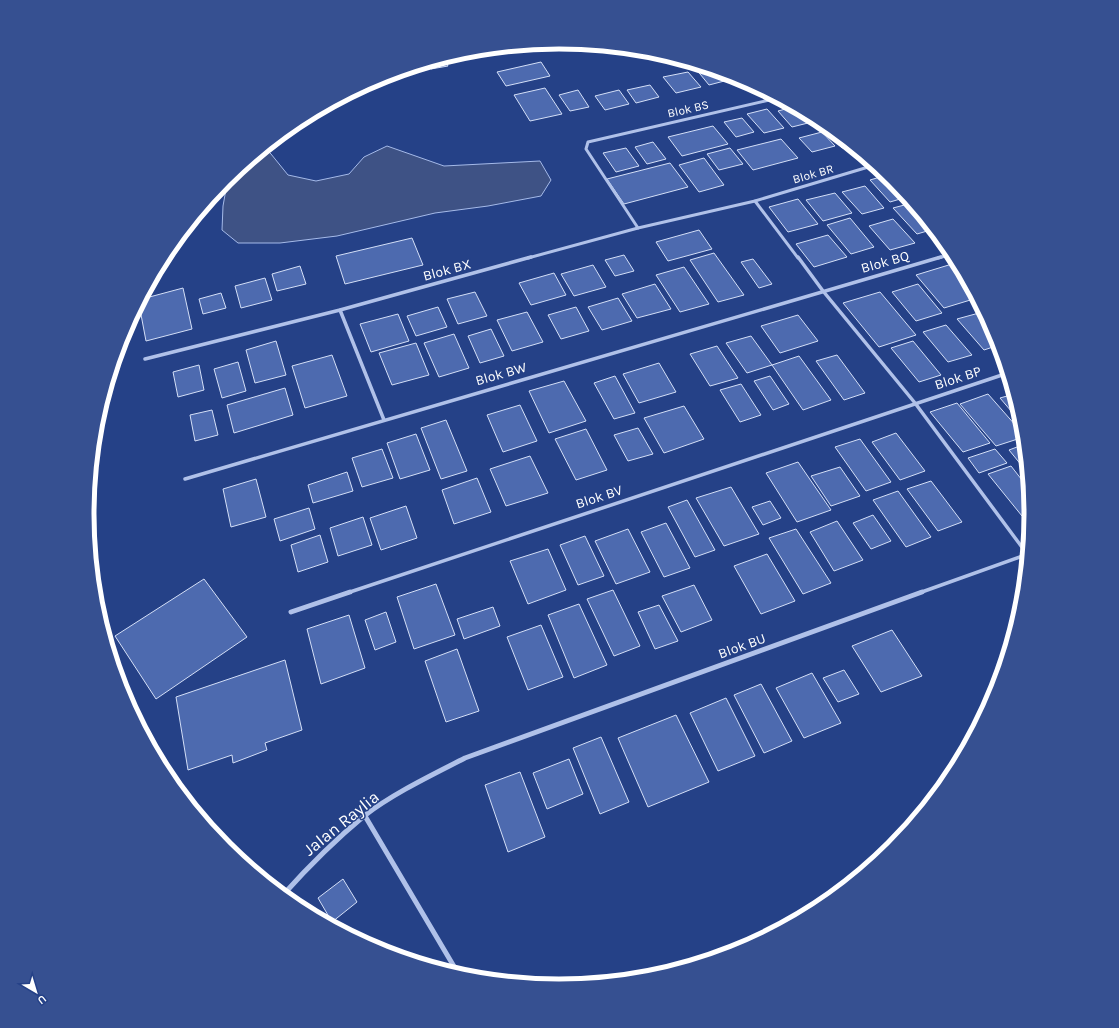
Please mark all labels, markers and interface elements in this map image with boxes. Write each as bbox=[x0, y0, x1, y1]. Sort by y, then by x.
street label: Blok BS bbox=[666, 97, 710, 121]
street label: Blok BR bbox=[791, 162, 835, 186]
street label: Blok BQ bbox=[859, 247, 911, 277]
street label: Blok BX bbox=[421, 255, 473, 285]
street label: Blok BW bbox=[473, 358, 529, 389]
street label: Blok BP bbox=[933, 362, 984, 393]
street label: Blok BV bbox=[574, 481, 625, 513]
street label: Blok BU bbox=[716, 630, 768, 662]
street label: Jalan Raylia bbox=[299, 786, 383, 860]
north arrow bbox=[16, 972, 56, 1012]
text: U bbox=[35, 992, 49, 1007]

